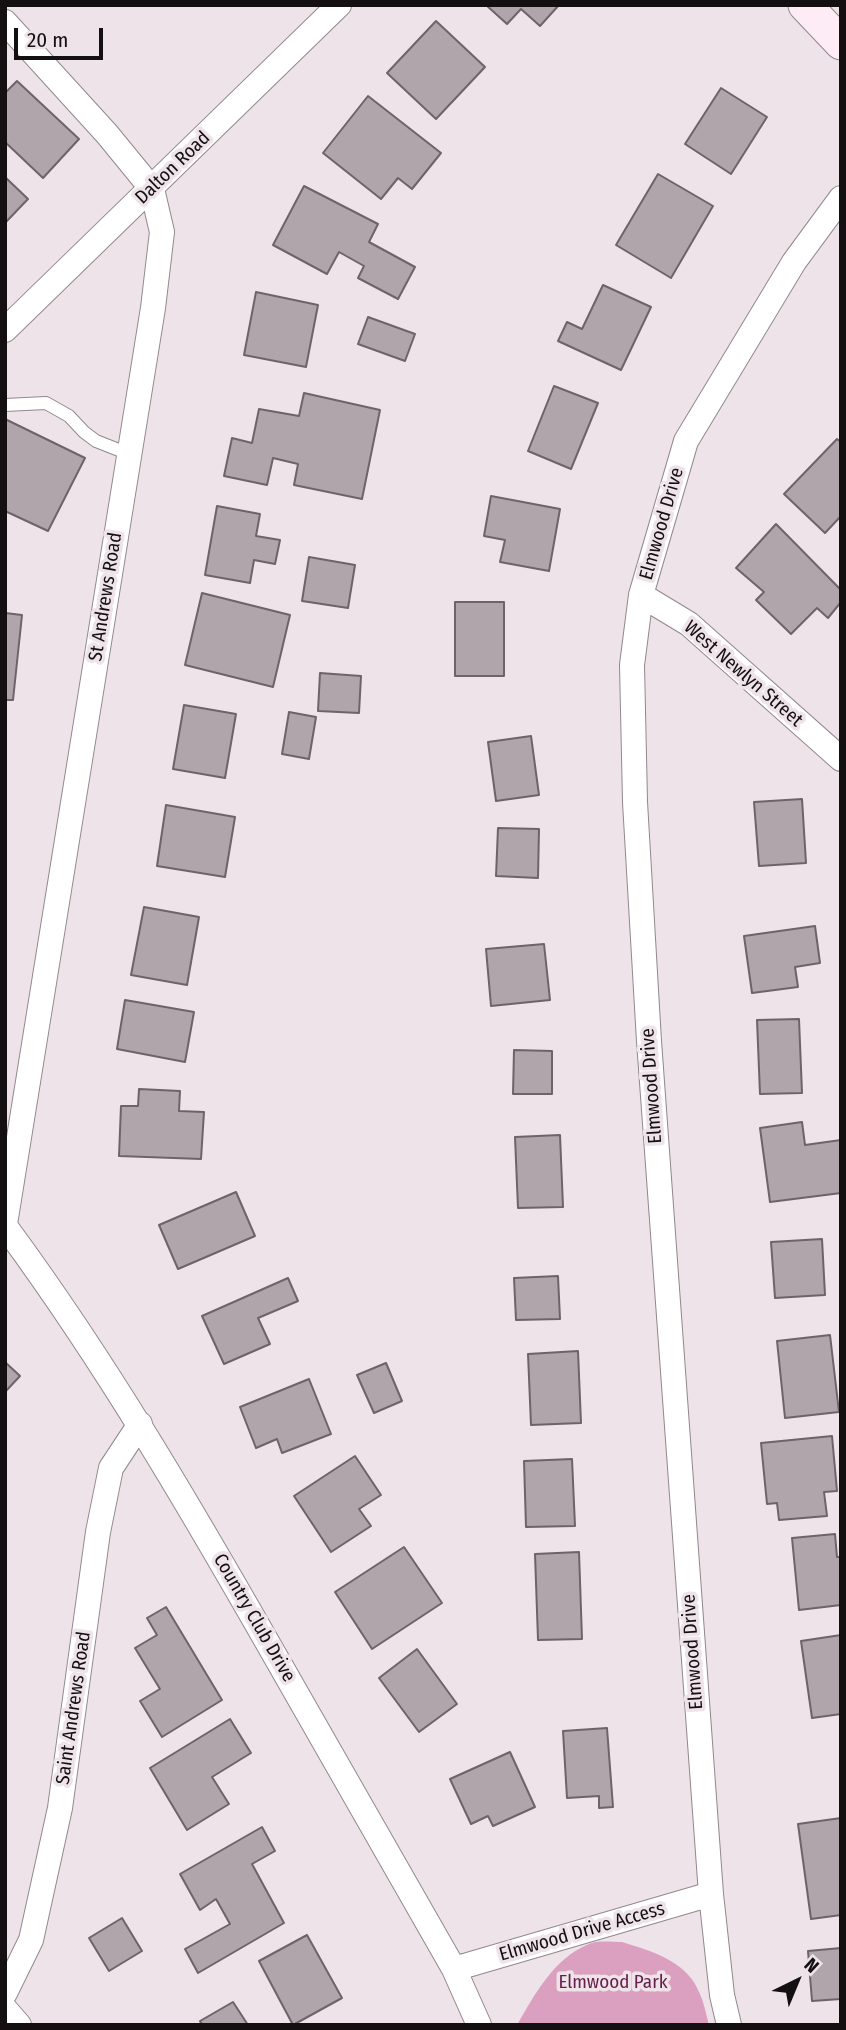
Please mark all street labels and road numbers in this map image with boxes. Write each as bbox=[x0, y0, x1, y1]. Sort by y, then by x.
street label: Dalton Road bbox=[131, 127, 215, 209]
street label: Elmwood Drive bbox=[635, 465, 689, 583]
street label: St Andrews Road bbox=[85, 531, 127, 663]
street label: West Newlyn Street bbox=[679, 616, 807, 732]
street label: Elmwood Drive bbox=[637, 1027, 667, 1145]
street label: Country Club Drive bbox=[208, 1550, 300, 1686]
street label: Elmwood Drive bbox=[678, 1593, 708, 1711]
street label: Saint Andrews Road bbox=[52, 1630, 96, 1786]
street label: Elmwood Drive Access bbox=[497, 1897, 667, 1967]

